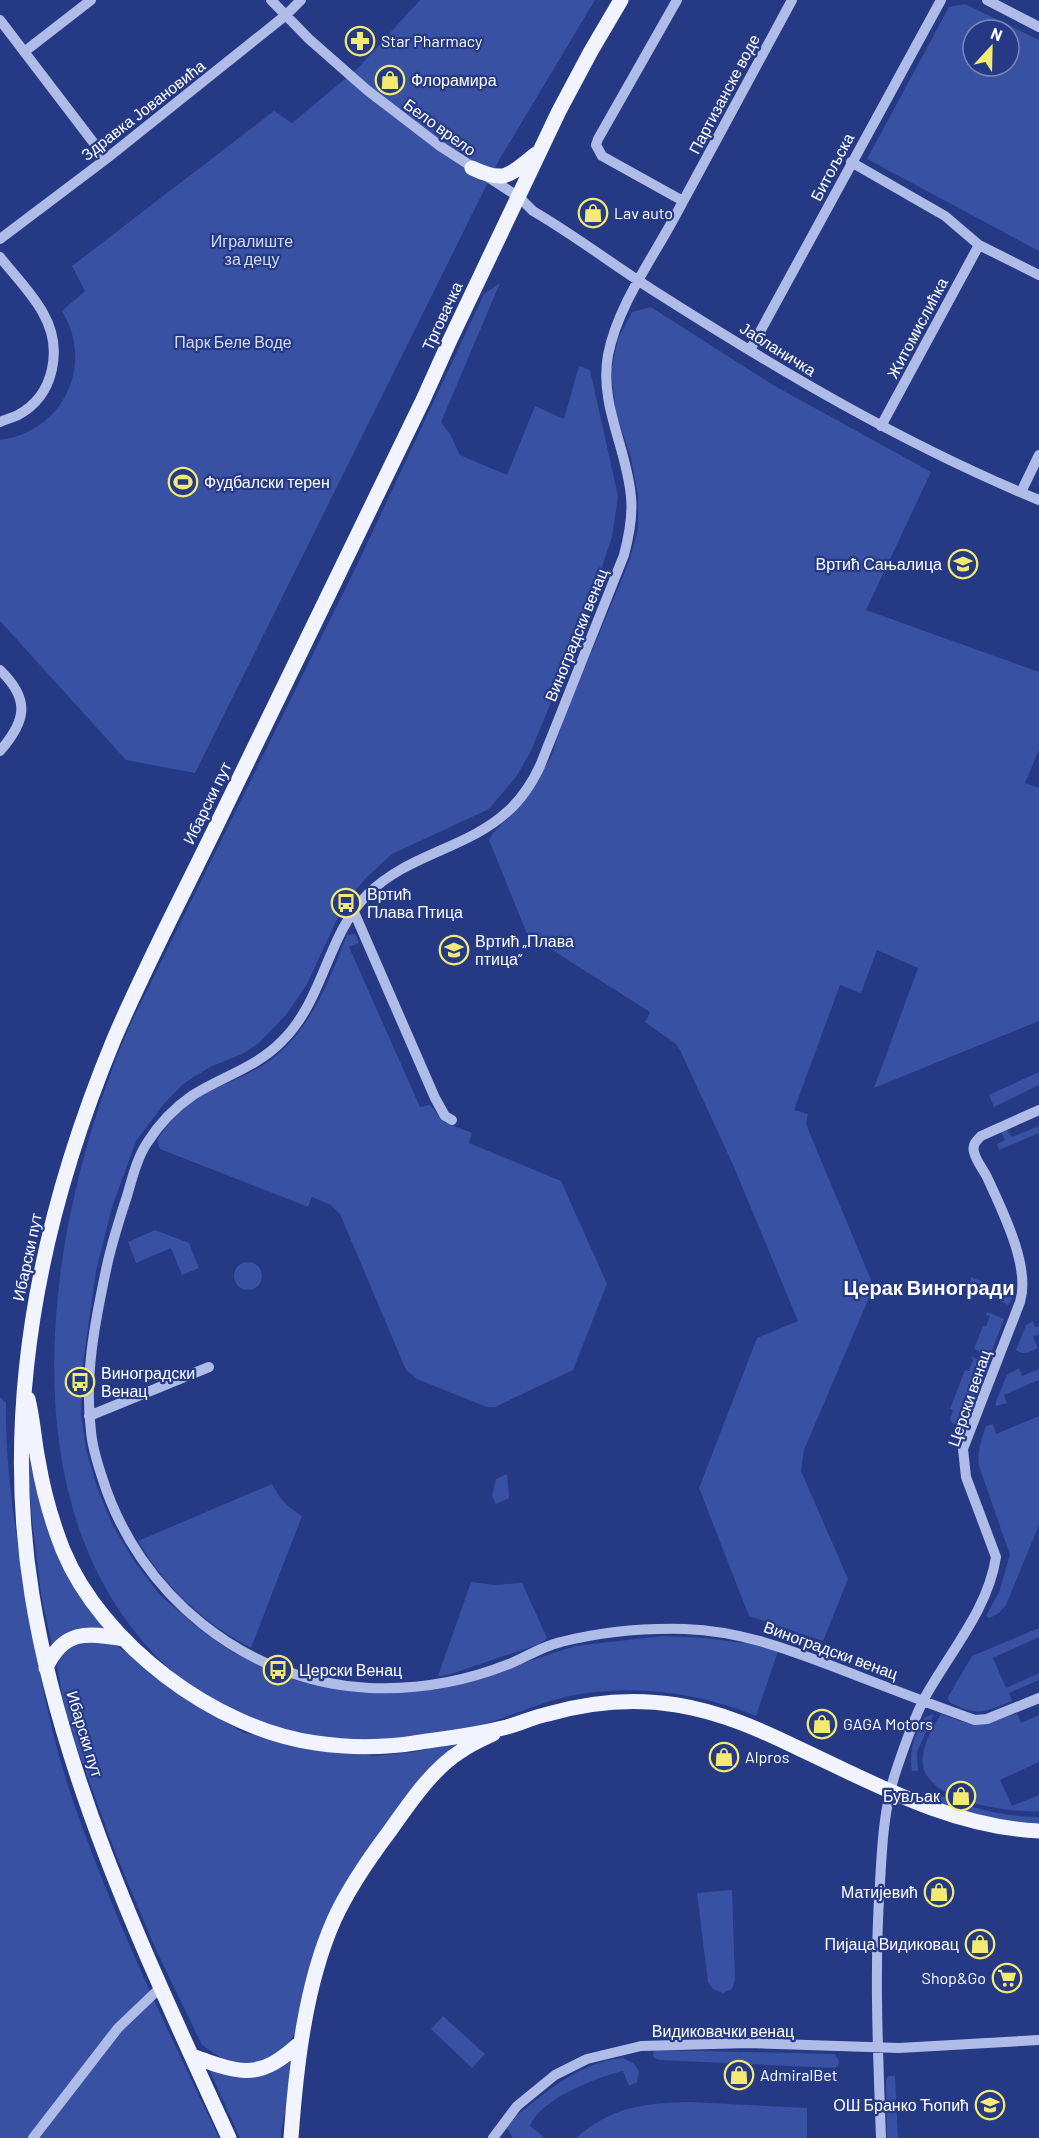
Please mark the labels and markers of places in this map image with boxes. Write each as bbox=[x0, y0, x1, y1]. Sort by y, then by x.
pharmacy icon: Star Pharmacy bbox=[344, 25, 376, 57]
place label: Star Pharmacy bbox=[381, 31, 483, 50]
shop icon: Флорамира bbox=[374, 64, 406, 96]
place label: Флорамира bbox=[411, 70, 497, 89]
shop icon: Lav auto bbox=[577, 197, 609, 229]
place label: Lav auto bbox=[614, 203, 673, 222]
sports icon: Фудбалски терен bbox=[167, 466, 199, 498]
place label: Фудбалски терен bbox=[204, 472, 330, 491]
school or university icon: Вртић Сањалица bbox=[947, 548, 979, 580]
place label: Вртић Сањалица bbox=[816, 554, 942, 573]
place label: Вртић Плава Птица bbox=[367, 884, 463, 921]
bus stop icon: Вртић Плава Птица bbox=[330, 887, 362, 919]
place label: Вртић „Плава птица” bbox=[475, 931, 574, 968]
school or university icon: Вртић „Плава птица” bbox=[438, 934, 470, 966]
place label: Виноградски Венац bbox=[101, 1363, 195, 1400]
bus stop icon: Виноградски Венац bbox=[64, 1366, 96, 1398]
bus stop icon: Церски Венац bbox=[262, 1654, 294, 1686]
place label: Церски Венац bbox=[299, 1660, 402, 1679]
shop icon: GAGA Motors bbox=[806, 1708, 838, 1740]
place label: GAGA Motors bbox=[843, 1714, 933, 1733]
shop icon: Alpros bbox=[708, 1741, 740, 1773]
place label: Alpros bbox=[745, 1747, 789, 1766]
shop icon: Бувљак bbox=[945, 1780, 977, 1812]
place label: Бувљак bbox=[883, 1786, 941, 1805]
shop icon: Матијевић bbox=[923, 1876, 955, 1908]
place label: Матијевић bbox=[841, 1882, 918, 1901]
shop icon: Пијаца Видиковац bbox=[964, 1928, 996, 1960]
place label: Пијаца Видиковац bbox=[825, 1934, 959, 1953]
supermarket icon: Shop&Go bbox=[991, 1962, 1023, 1994]
place label: Shop&Go bbox=[922, 1968, 986, 1987]
shop icon: AdmiralBet bbox=[723, 2059, 755, 2091]
place label: AdmiralBet bbox=[760, 2065, 837, 2084]
school or university icon: ОШ Бранко Ћопић bbox=[974, 2089, 1006, 2121]
place label: ОШ Бранко Ћопић bbox=[833, 2095, 969, 2114]

